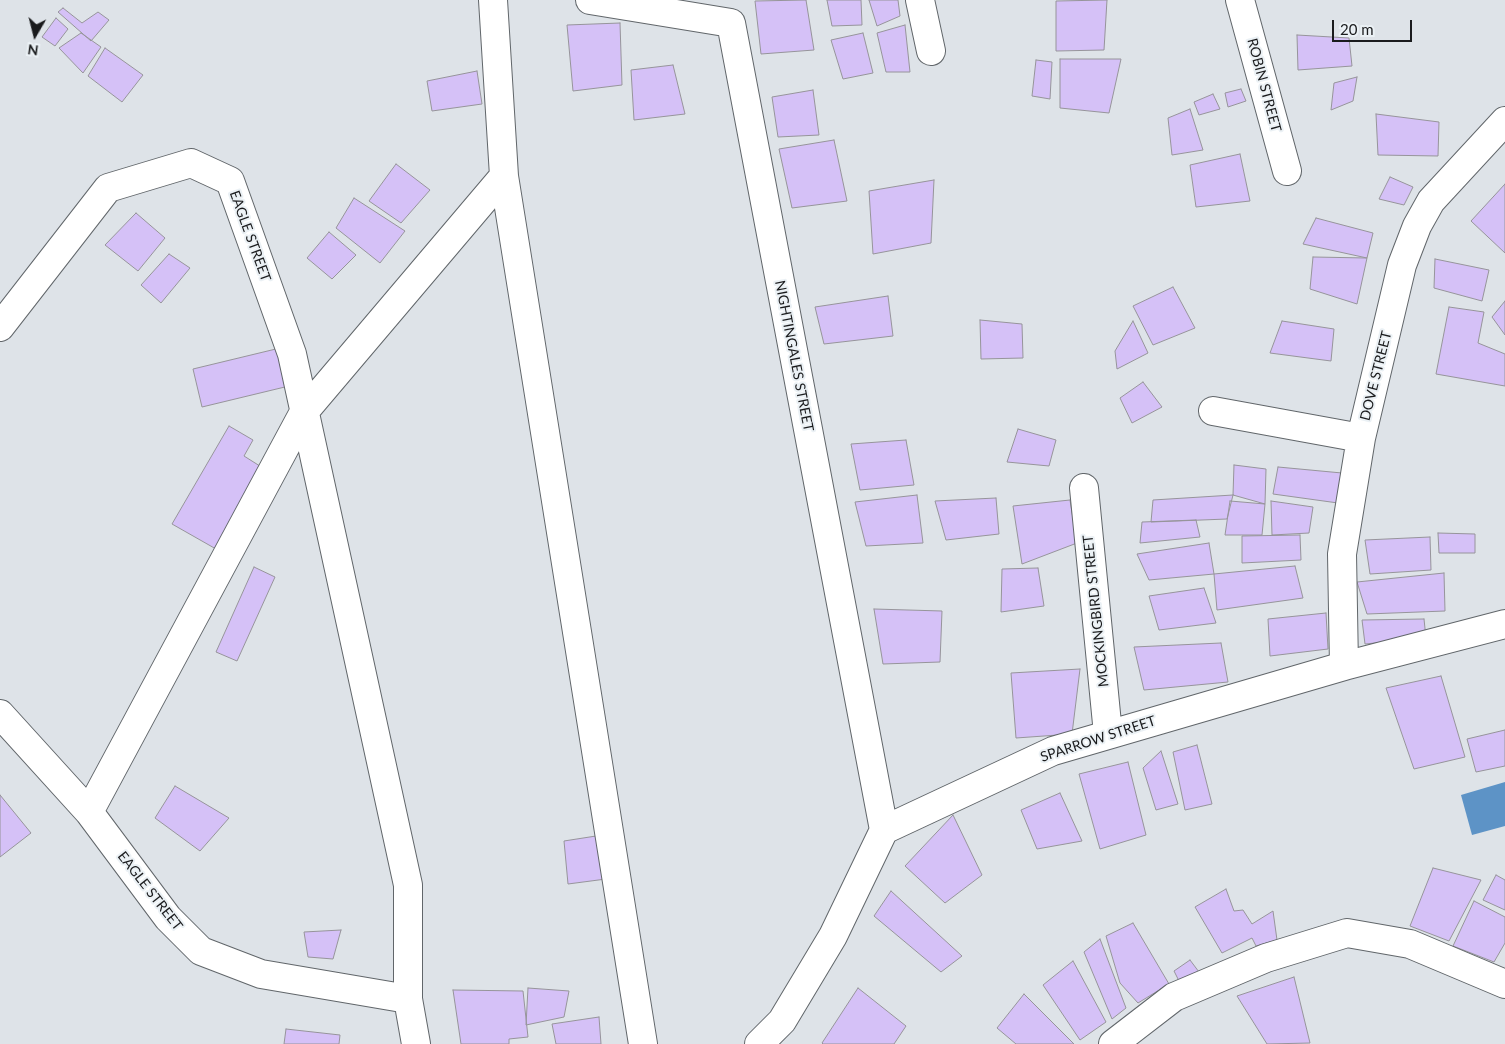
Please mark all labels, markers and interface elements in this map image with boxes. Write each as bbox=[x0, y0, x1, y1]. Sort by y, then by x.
north arrow bbox=[10, 10, 60, 60]
scale bar bbox=[1335, 10, 1415, 42]
text: 20 m bbox=[1340, 20, 1374, 38]
street label: ROBIN STREET bbox=[1243, 36, 1285, 134]
text: N bbox=[26, 41, 39, 60]
street label: EAGLE STREET bbox=[226, 188, 274, 284]
street label: NIGHTINGALES STREET bbox=[771, 279, 817, 433]
street label: DOVE STREET bbox=[1357, 329, 1395, 423]
street label: MOCKINGBIRD STREET bbox=[1080, 534, 1112, 688]
street label: SPARROW STREET bbox=[1038, 712, 1158, 766]
street label: EAGLE STREET bbox=[114, 848, 186, 934]

